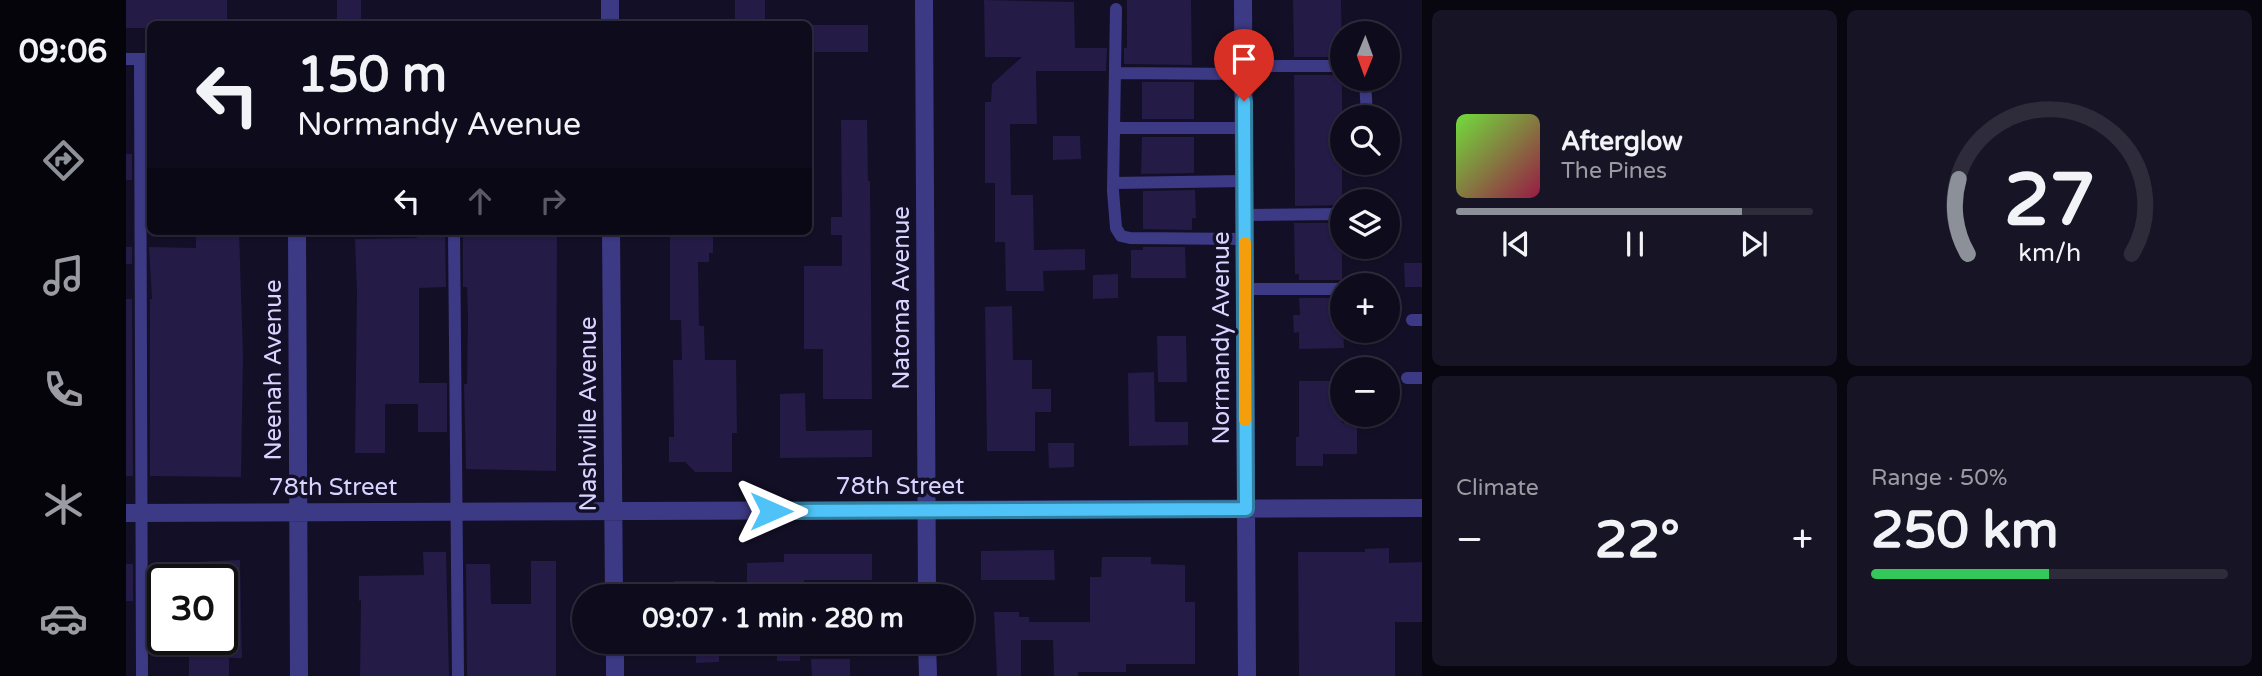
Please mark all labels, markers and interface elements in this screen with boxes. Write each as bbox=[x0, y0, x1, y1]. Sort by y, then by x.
north arrow bbox=[1330, 21, 1400, 91]
map controls bbox=[1330, 21, 1400, 427]
pin bbox=[1214, 29, 1274, 101]
text: 09:06 bbox=[19, 33, 107, 71]
icon: arrive bbox=[1225, 40, 1263, 78]
text: 150 m bbox=[297, 46, 447, 105]
icon: left bbox=[182, 49, 273, 140]
button: search bbox=[1330, 105, 1400, 175]
text: Normandy Avenue bbox=[297, 106, 581, 144]
text: Afterglow bbox=[1561, 126, 1683, 157]
icon: directions bbox=[39, 136, 88, 185]
text: The Pines bbox=[1561, 157, 1667, 185]
text: 27 bbox=[2004, 158, 2095, 246]
icon: left bbox=[388, 182, 426, 220]
icon: ahead bbox=[461, 182, 499, 220]
icon: right bbox=[534, 182, 572, 220]
button: layers bbox=[1330, 189, 1400, 259]
street label: Natoma Avenue bbox=[887, 206, 916, 390]
icon: previous bbox=[1497, 225, 1535, 263]
icon: pause bbox=[1616, 225, 1654, 263]
icon: next bbox=[1735, 225, 1773, 263]
street label: Normandy Avenue bbox=[1207, 231, 1236, 445]
text: km/h bbox=[2018, 238, 2081, 268]
icon: music bbox=[39, 251, 88, 300]
button: + bbox=[1330, 273, 1400, 343]
street label: Neenah Avenue bbox=[259, 280, 288, 460]
street label: Nashville Avenue bbox=[574, 316, 603, 512]
button: − bbox=[1330, 357, 1400, 427]
icon: phone bbox=[39, 365, 88, 414]
text: Range · 50% bbox=[1871, 464, 2007, 492]
street label: 78th Street bbox=[836, 472, 964, 501]
street label: 78th Street bbox=[269, 473, 397, 502]
position arrow bbox=[734, 474, 808, 548]
text: Climate bbox=[1456, 474, 1539, 502]
icon: climate bbox=[39, 480, 88, 529]
text: 250 km bbox=[1871, 499, 2059, 562]
text: 22° bbox=[1595, 509, 1680, 572]
text: − bbox=[1456, 517, 1483, 563]
text: + bbox=[1792, 517, 1813, 563]
speed limit sign: 30 bbox=[147, 564, 238, 655]
icon: car bbox=[39, 594, 88, 643]
text: 09:07 · 1 min · 280 m bbox=[642, 603, 904, 634]

